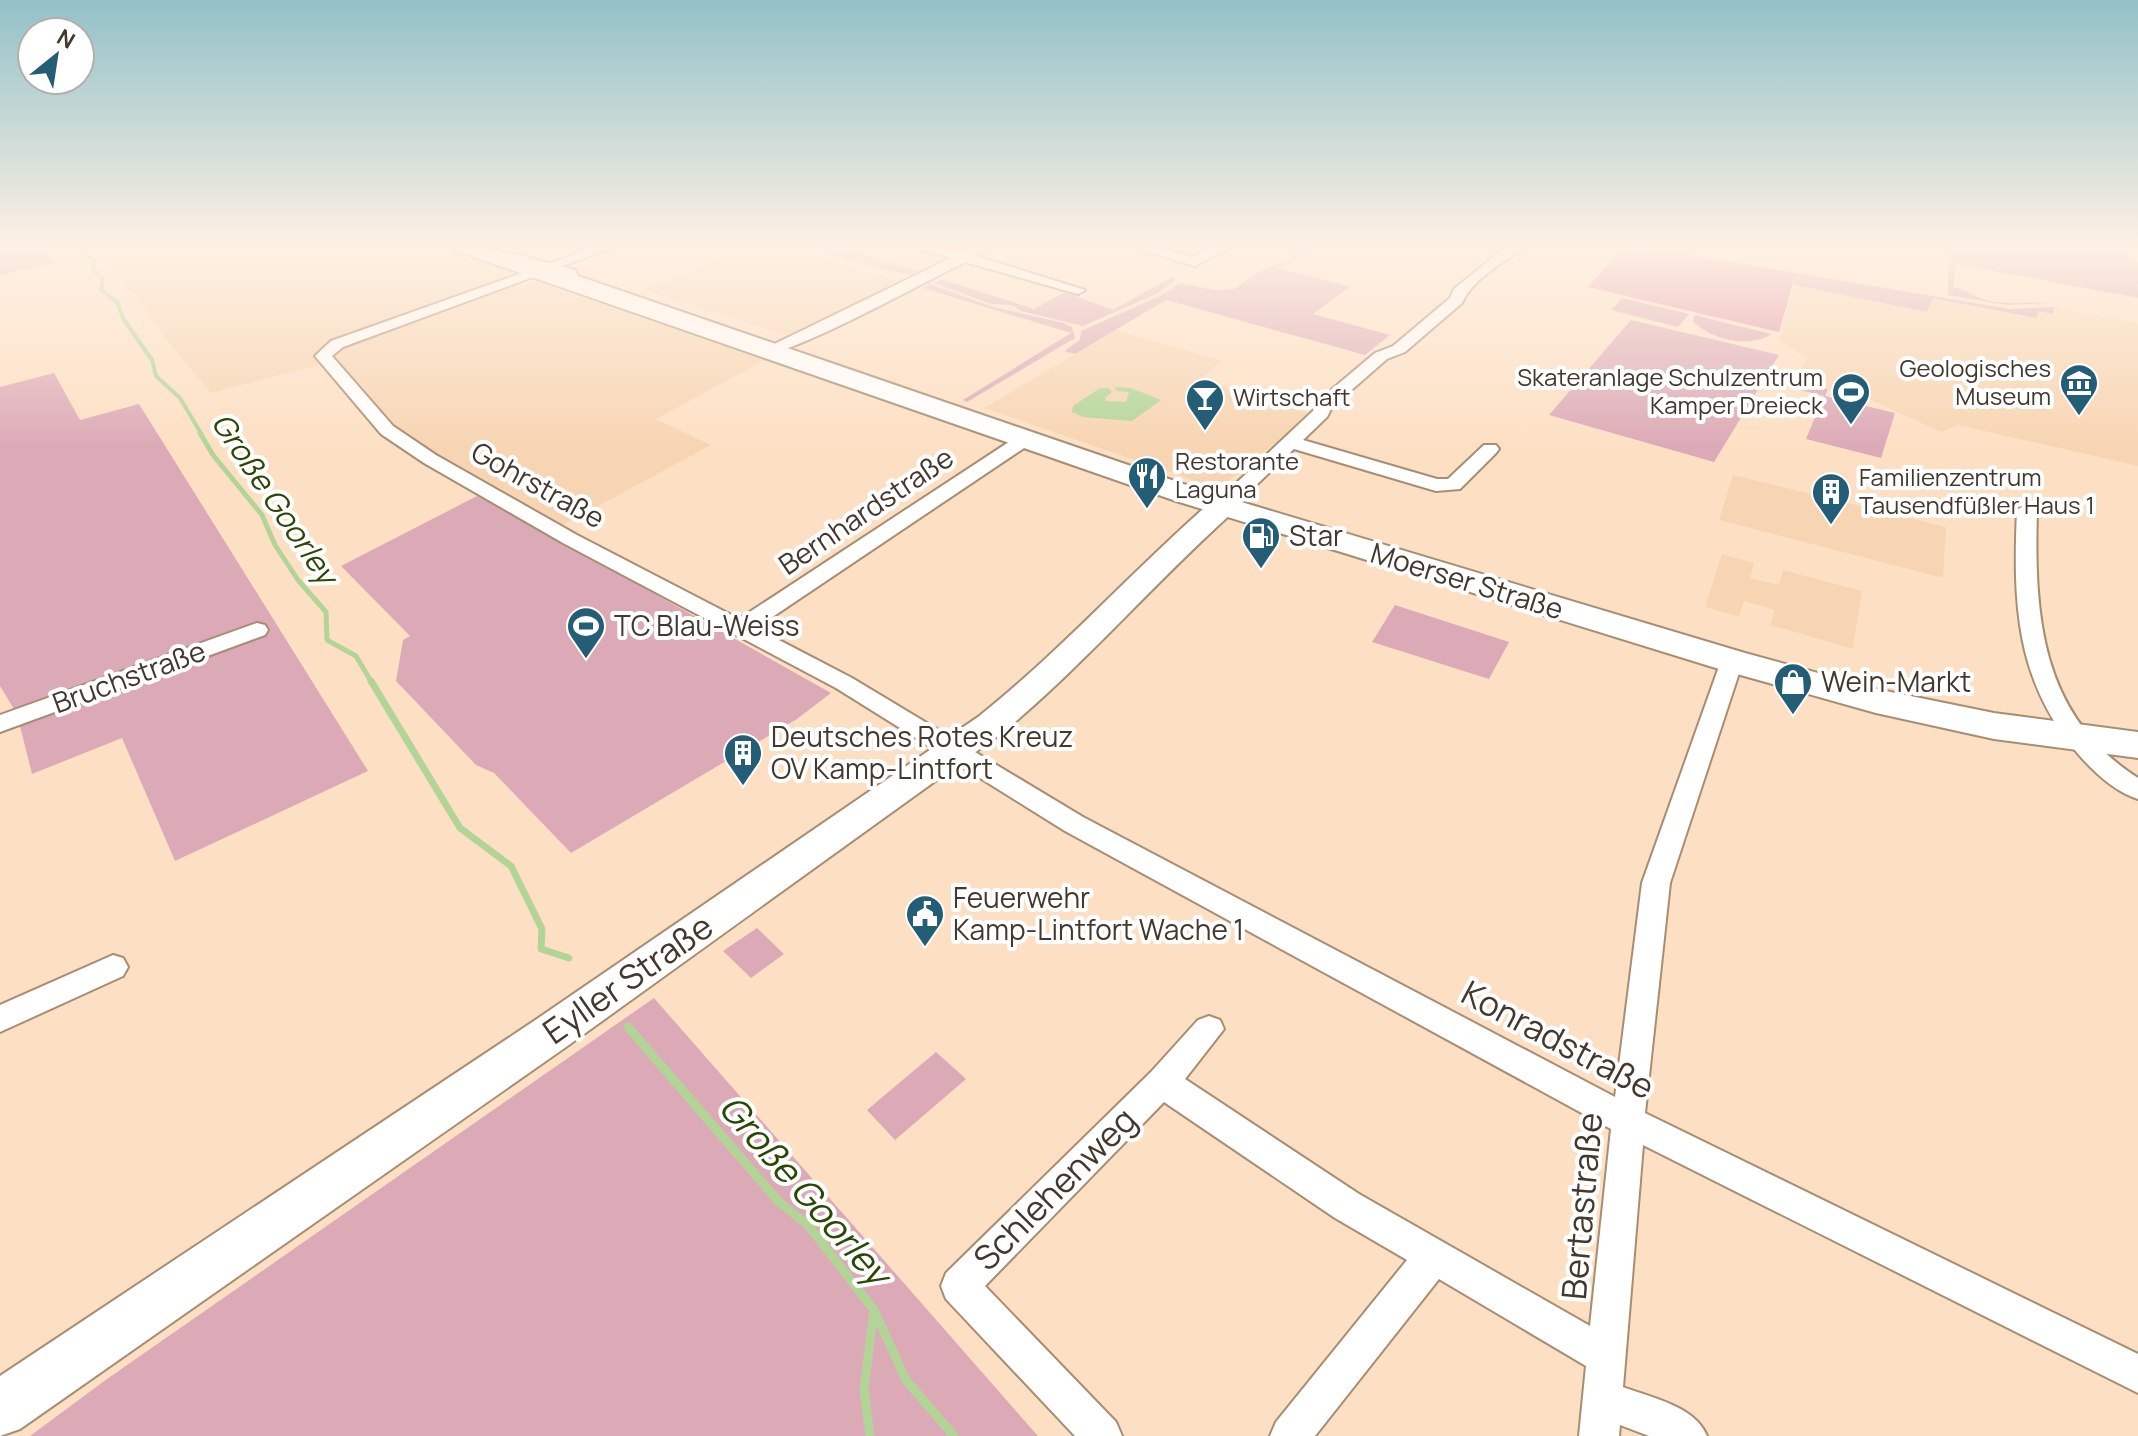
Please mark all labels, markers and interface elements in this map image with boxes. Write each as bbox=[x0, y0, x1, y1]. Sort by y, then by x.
north arrow bbox=[16, 16, 96, 96]
text: N bbox=[52, 22, 80, 56]
place label: Geologisches Museum bbox=[1899, 351, 2051, 412]
place label: Skateranlage Schulzentrum Kamper Dreieck bbox=[1517, 360, 1824, 421]
museum icon: Geologisches Museum bbox=[2058, 362, 2100, 417]
sports icon: Skateranlage Schulzentrum Kamper Dreieck bbox=[1830, 371, 1872, 426]
bar icon: Wirtschaft bbox=[1184, 377, 1226, 432]
place label: Wirtschaft bbox=[1233, 380, 1350, 413]
water label: Große Goorley bbox=[203, 404, 350, 595]
street label: Gohrstraße bbox=[465, 432, 612, 536]
street label: Bernhardstraße bbox=[771, 438, 960, 583]
place label: Restorante Laguna bbox=[1175, 444, 1299, 505]
restaurant icon: Restorante Laguna bbox=[1126, 455, 1168, 510]
place label: Familienzentrum Tausendfüßler Haus 1 bbox=[1859, 460, 2095, 521]
building icon: Familienzentrum Tausendfüßler Haus 1 bbox=[1810, 471, 1852, 526]
fuel station icon: Star bbox=[1240, 515, 1282, 570]
place label: Star bbox=[1289, 516, 1343, 554]
street label: Moerser Straße bbox=[1366, 533, 1568, 627]
sports icon: TC Blau-Weiss bbox=[565, 605, 607, 660]
place label: TC Blau-Weiss bbox=[614, 606, 800, 644]
street label: Bruchstraße bbox=[47, 631, 210, 721]
shop icon: Wein-Markt bbox=[1772, 661, 1814, 716]
place label: Wein-Markt bbox=[1821, 662, 1971, 700]
place label: Deutsches Rotes Kreuz OV Kamp-Lintfort bbox=[771, 717, 1073, 787]
building icon: Deutsches Rotes Kreuz OV Kamp-Lintfort bbox=[722, 732, 764, 787]
place label: Feuerwehr Kamp-Lintfort Wache 1 bbox=[953, 878, 1244, 948]
public building icon: Feuerwehr Kamp-Lintfort Wache 1 bbox=[904, 893, 946, 948]
street label: Eyller Straße bbox=[533, 903, 721, 1054]
street label: Konradstraße bbox=[1454, 969, 1663, 1109]
water label: Große Goorley bbox=[709, 1084, 905, 1299]
street label: Schlehenweg bbox=[963, 1097, 1146, 1280]
street label: Bertastraße bbox=[1550, 1110, 1612, 1301]

